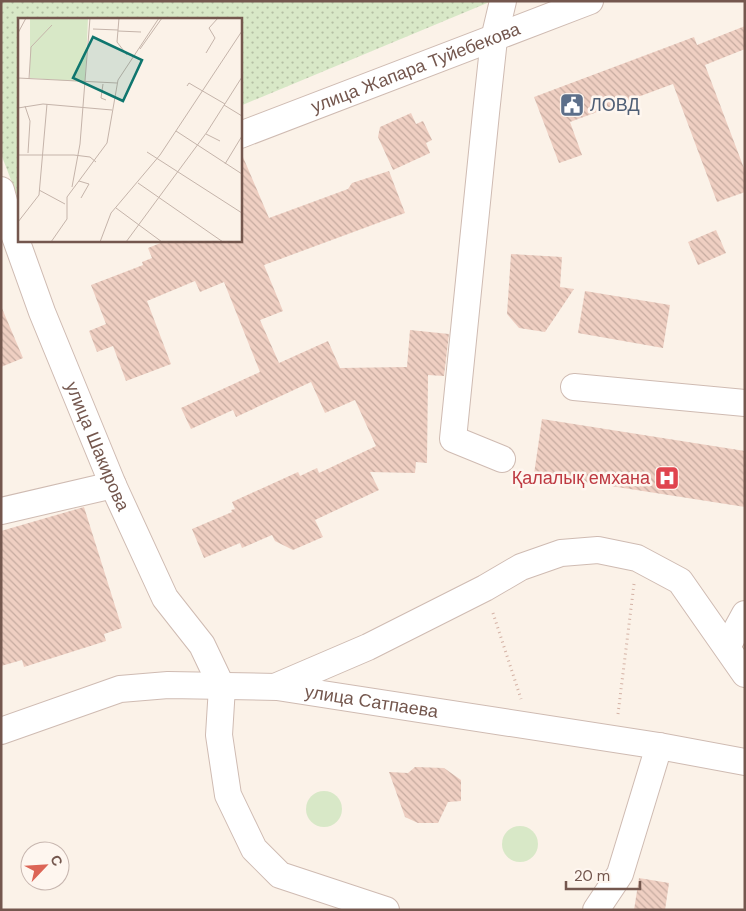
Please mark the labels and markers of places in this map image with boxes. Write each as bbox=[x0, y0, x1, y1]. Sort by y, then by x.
public building icon: ЛОВД bbox=[559, 92, 585, 118]
place label: ЛОВД bbox=[590, 93, 640, 117]
hospital icon: Қалалық емхана bbox=[654, 465, 680, 491]
place label: Қалалық емхана bbox=[512, 466, 651, 490]

